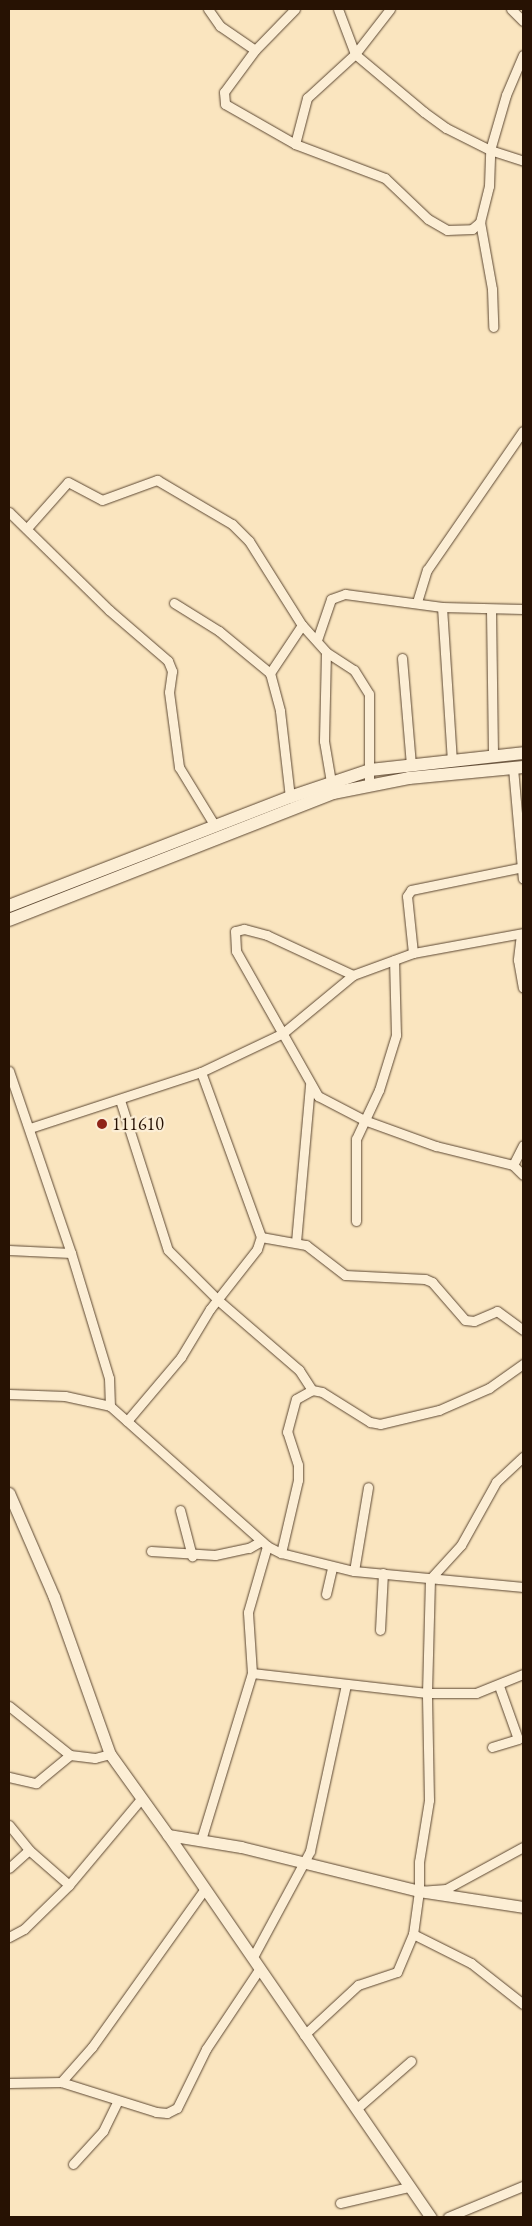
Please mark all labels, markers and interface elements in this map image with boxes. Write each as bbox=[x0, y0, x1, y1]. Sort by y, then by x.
place label: 111610 bbox=[112, 1113, 164, 1135]
marker: 111610 bbox=[96, 1118, 108, 1130]

